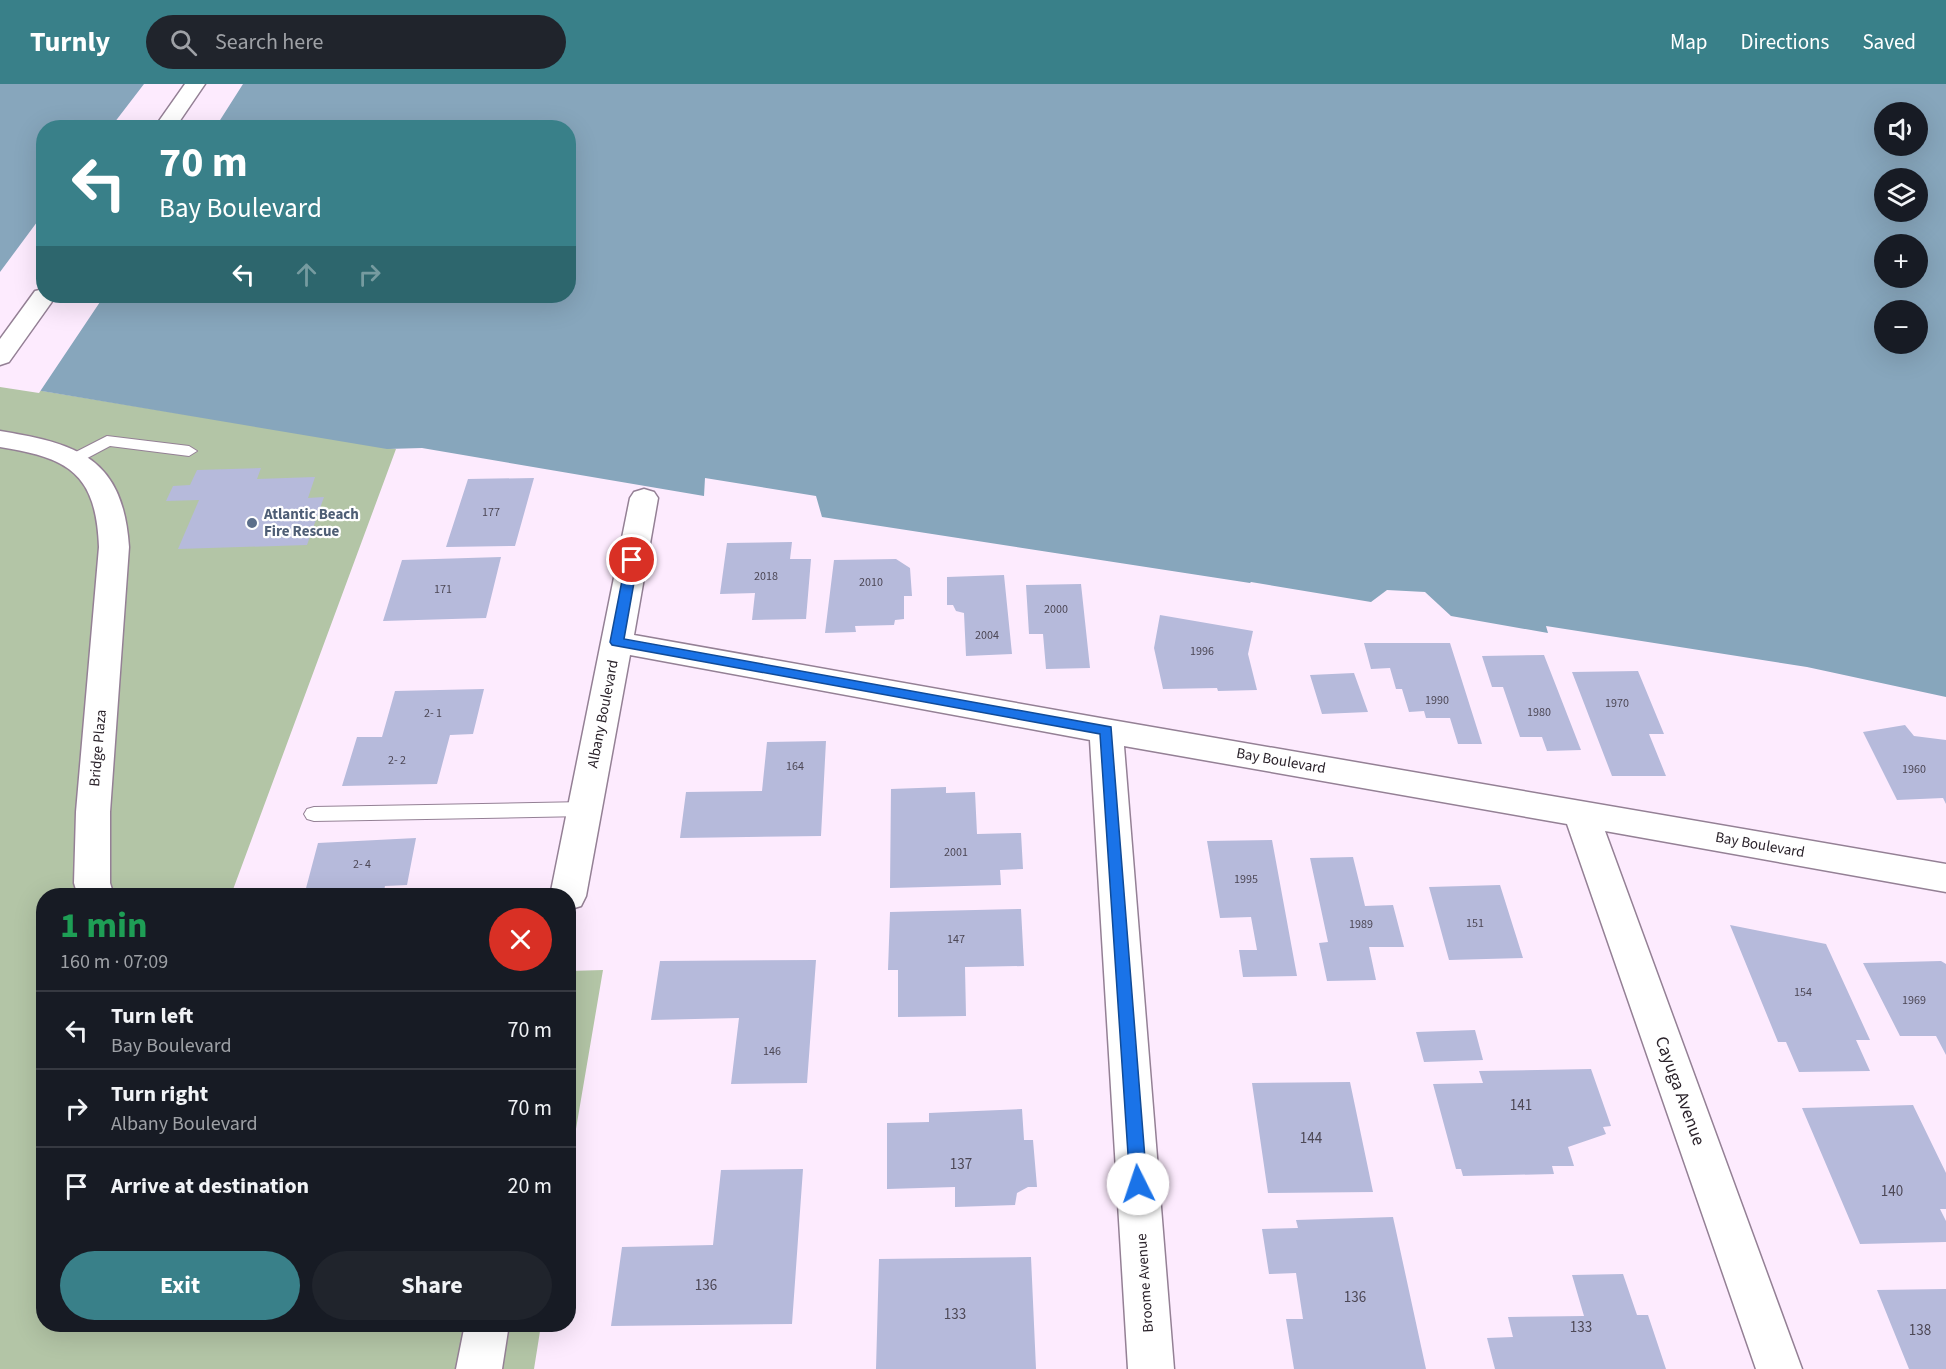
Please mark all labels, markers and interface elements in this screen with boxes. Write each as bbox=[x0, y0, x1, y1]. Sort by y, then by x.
search box bbox=[146, 15, 566, 69]
text: Turnly bbox=[30, 22, 110, 62]
icon: search bbox=[167, 26, 200, 59]
text: Search here bbox=[215, 26, 324, 58]
text: Map bbox=[1670, 27, 1708, 57]
text: Directions bbox=[1741, 27, 1829, 57]
text: Saved bbox=[1862, 27, 1916, 57]
map controls bbox=[1874, 102, 1928, 354]
button: sound bbox=[1874, 102, 1928, 156]
text: 70 m bbox=[159, 133, 248, 193]
icon: left bbox=[60, 144, 138, 222]
button: layers bbox=[1874, 168, 1928, 222]
text: Bay Boulevard bbox=[159, 189, 322, 228]
button: + bbox=[1874, 234, 1928, 288]
icon: left bbox=[227, 258, 260, 291]
icon: ahead bbox=[290, 258, 323, 291]
icon: right bbox=[353, 258, 386, 291]
button: − bbox=[1874, 300, 1928, 354]
place label: Atlantic Beach Fire Rescue bbox=[263, 504, 359, 542]
house number: 177 bbox=[482, 504, 500, 521]
marker: Atlantic Beach Fire Rescue bbox=[245, 516, 259, 530]
pin bbox=[606, 534, 657, 585]
icon: arrive bbox=[615, 543, 648, 576]
house number: 2018 bbox=[754, 568, 778, 585]
house number: 2010 bbox=[859, 574, 883, 591]
house number: 171 bbox=[434, 581, 452, 598]
house number: 2000 bbox=[1044, 601, 1068, 618]
house number: 2004 bbox=[975, 627, 999, 644]
house number: 1996 bbox=[1190, 643, 1214, 660]
street label: Albany Boulevard bbox=[582, 658, 624, 770]
house number: 1990 bbox=[1425, 692, 1449, 709]
house number: 1970 bbox=[1605, 695, 1629, 712]
house number: 1980 bbox=[1527, 704, 1551, 721]
house number: 2- 1 bbox=[424, 705, 442, 722]
street label: Bridge Plaza bbox=[84, 709, 112, 787]
street label: Bay Boulevard bbox=[1235, 743, 1327, 779]
house number: 2- 2 bbox=[388, 752, 406, 769]
house number: 164 bbox=[786, 758, 804, 775]
house number: 1960 bbox=[1902, 761, 1926, 778]
street label: Bay Boulevard bbox=[1714, 827, 1806, 863]
house number: 2001 bbox=[944, 844, 968, 861]
house number: 2- 4 bbox=[353, 856, 371, 873]
house number: 1995 bbox=[1234, 871, 1258, 888]
text: 1 min bbox=[60, 900, 148, 951]
button: close bbox=[489, 908, 552, 971]
house number: 151 bbox=[1466, 915, 1484, 932]
house number: 1989 bbox=[1349, 916, 1373, 933]
house number: 147 bbox=[947, 931, 965, 948]
text: 160 m · 07:09 bbox=[60, 948, 168, 976]
house number: 154 bbox=[1794, 984, 1812, 1001]
house number: 1969 bbox=[1902, 992, 1926, 1009]
text: Turn left bbox=[111, 1000, 193, 1032]
icon: left bbox=[60, 1014, 93, 1047]
text: 70 m bbox=[507, 1014, 552, 1046]
text: Bay Boulevard bbox=[111, 1032, 232, 1060]
street label: Cayuga Avenue bbox=[1649, 1033, 1711, 1149]
house number: 146 bbox=[763, 1043, 781, 1060]
text: Turn right bbox=[111, 1078, 208, 1110]
icon: right bbox=[60, 1092, 93, 1125]
text: 70 m bbox=[507, 1092, 552, 1124]
house number: 141 bbox=[1510, 1095, 1532, 1116]
text: Albany Boulevard bbox=[111, 1110, 258, 1138]
house number: 144 bbox=[1300, 1128, 1323, 1149]
position arrow bbox=[1106, 1152, 1170, 1216]
house number: 137 bbox=[950, 1154, 972, 1175]
icon: arrive bbox=[60, 1170, 93, 1203]
text: Arrive at destination bbox=[111, 1170, 309, 1202]
text: 20 m bbox=[507, 1170, 552, 1202]
house number: 140 bbox=[1881, 1181, 1903, 1202]
street label: Broome Avenue bbox=[1131, 1233, 1159, 1333]
button: Exit bbox=[60, 1251, 300, 1320]
button: Share bbox=[312, 1251, 552, 1320]
house number: 136 bbox=[695, 1275, 717, 1296]
house number: 136 bbox=[1344, 1287, 1366, 1308]
house number: 133 bbox=[944, 1304, 966, 1325]
house number: 133 bbox=[1570, 1317, 1592, 1338]
house number: 138 bbox=[1909, 1320, 1931, 1341]

